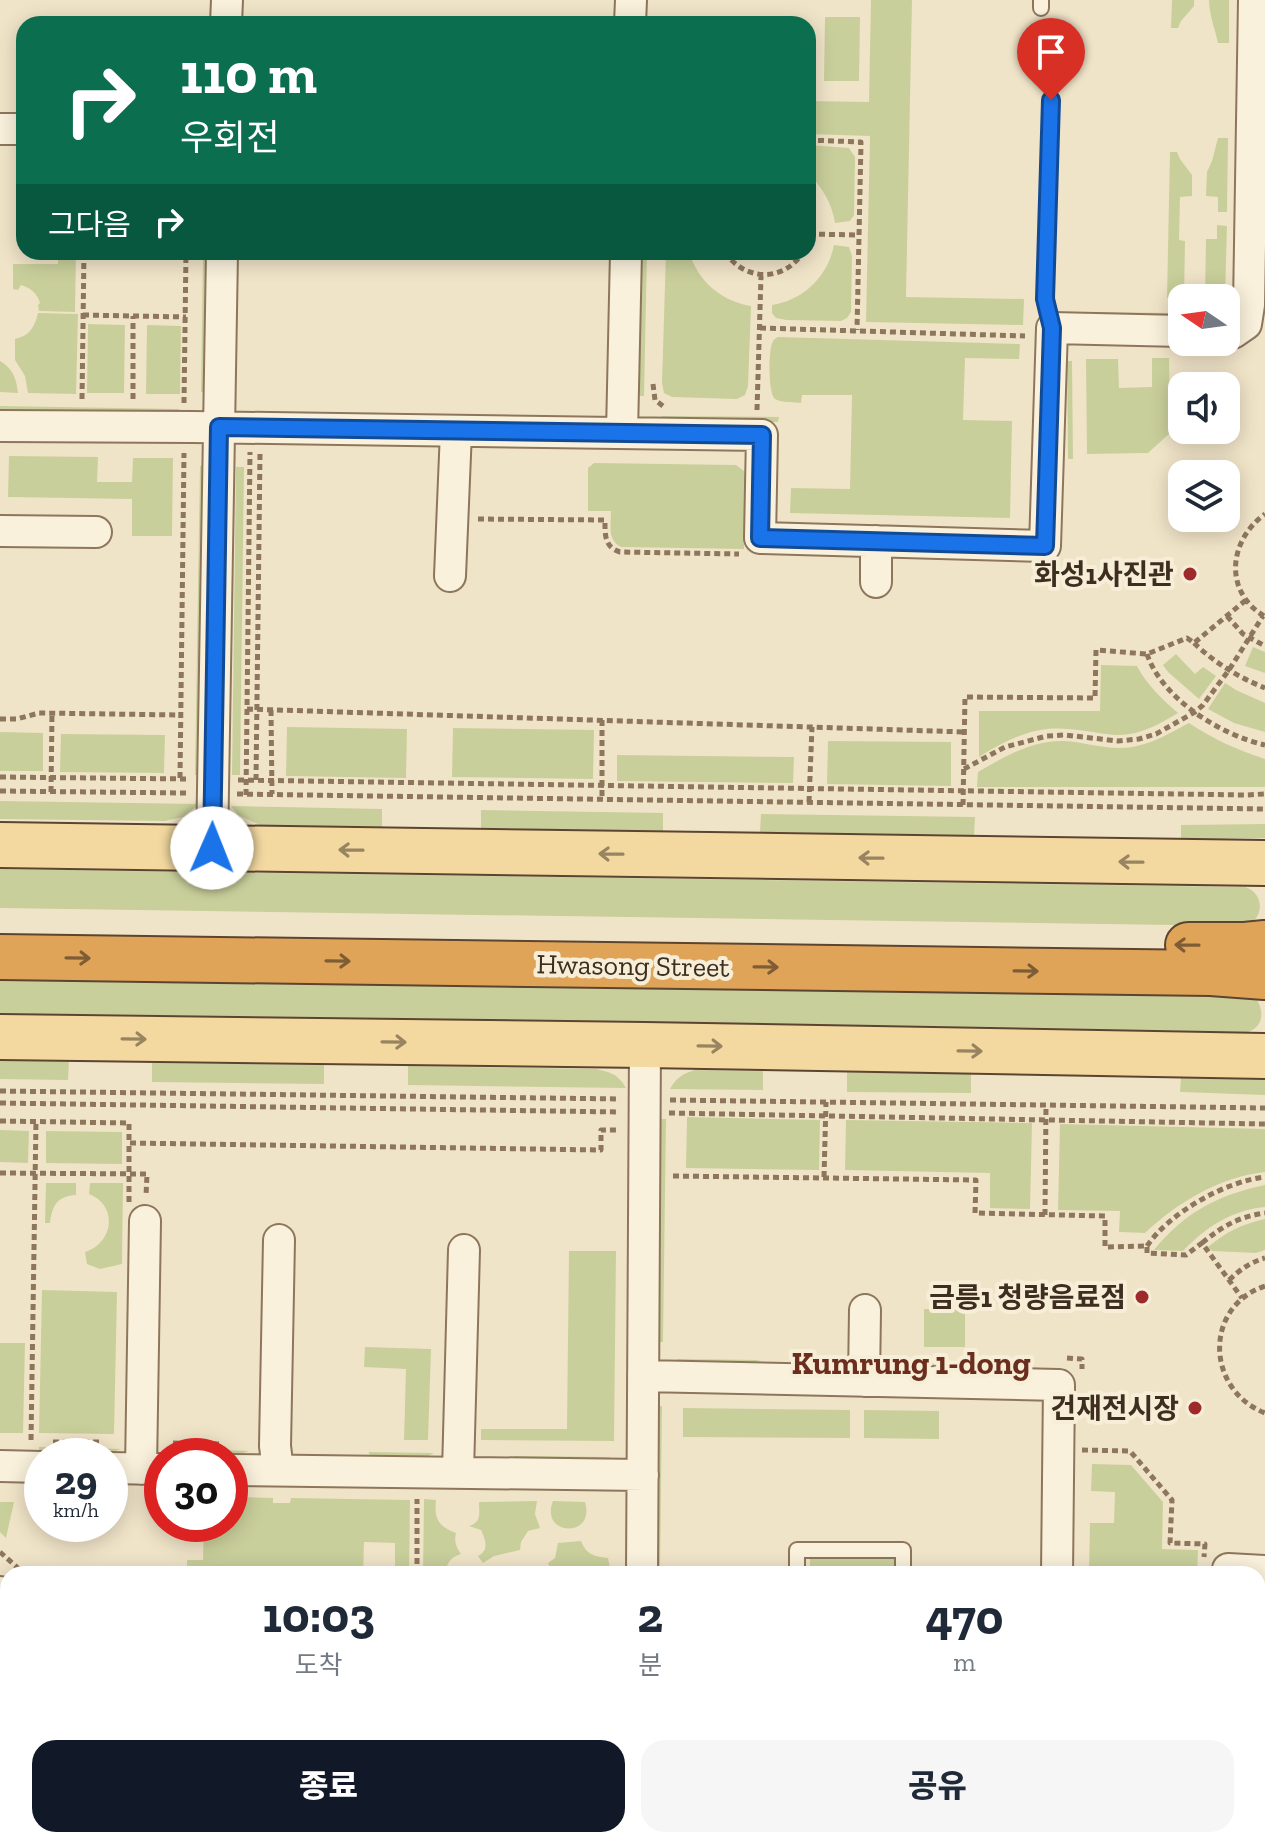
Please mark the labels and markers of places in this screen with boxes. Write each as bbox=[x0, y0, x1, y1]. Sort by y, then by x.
pin bbox=[1017, 18, 1085, 100]
place label: 화성1사진관 bbox=[1034, 558, 1174, 591]
marker: 화성1사진관 bbox=[1181, 565, 1199, 583]
place label: 금릉1 청량음료점 bbox=[929, 1281, 1126, 1314]
marker: 금릉1 청량음료점 bbox=[1133, 1288, 1151, 1306]
place label: 건재전시장 bbox=[1050, 1392, 1179, 1425]
marker: 건재전시장 bbox=[1186, 1399, 1204, 1417]

